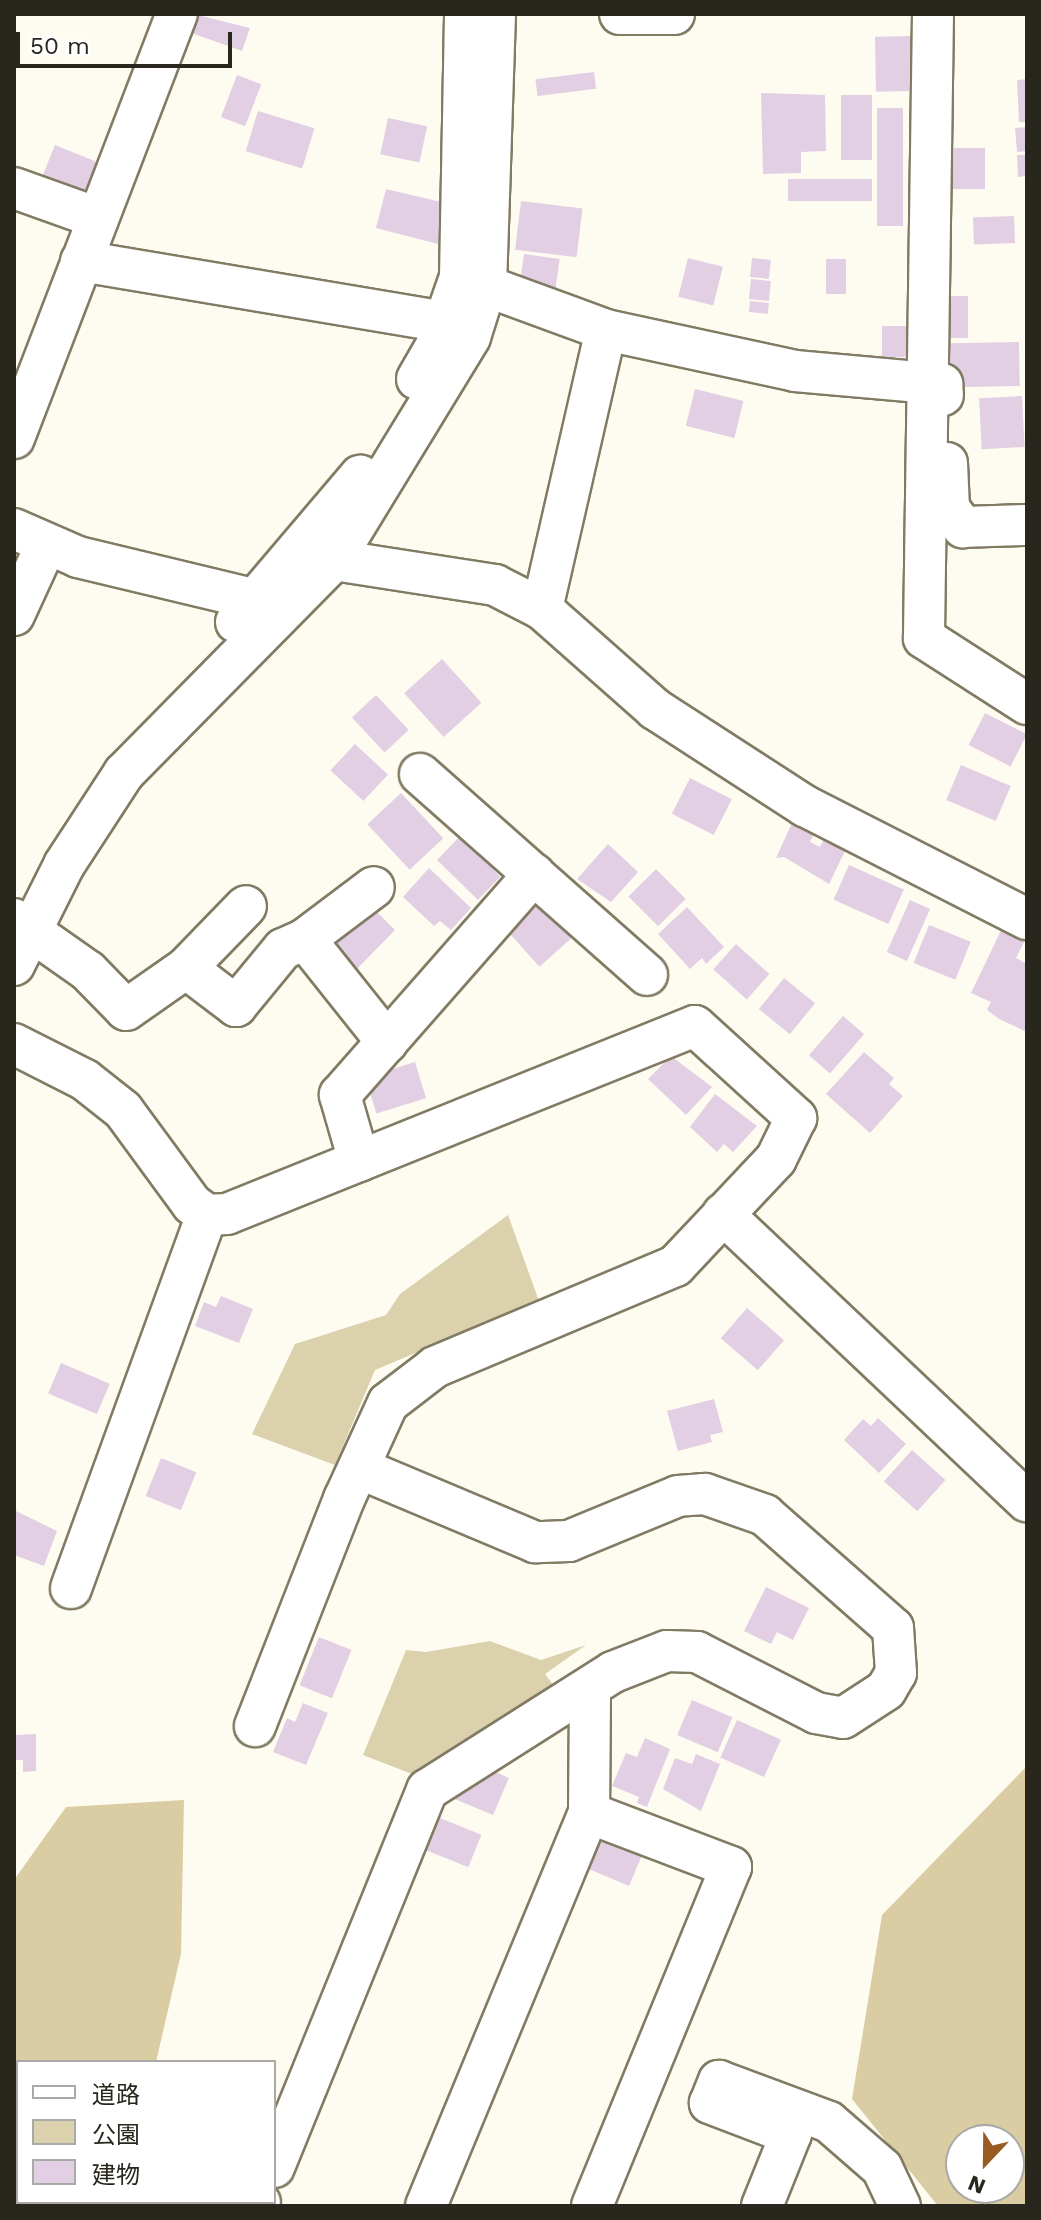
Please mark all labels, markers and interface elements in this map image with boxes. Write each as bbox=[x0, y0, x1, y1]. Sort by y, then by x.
scale bar bbox=[20, 16, 236, 66]
text: 50 m bbox=[30, 32, 90, 60]
legend bbox=[16, 2060, 276, 2204]
text: 道路 bbox=[92, 2081, 140, 2109]
text: 公園 bbox=[92, 2121, 140, 2149]
north arrow bbox=[945, 2124, 1025, 2204]
text: 建物 bbox=[92, 2161, 140, 2189]
text: N bbox=[964, 2170, 989, 2200]

